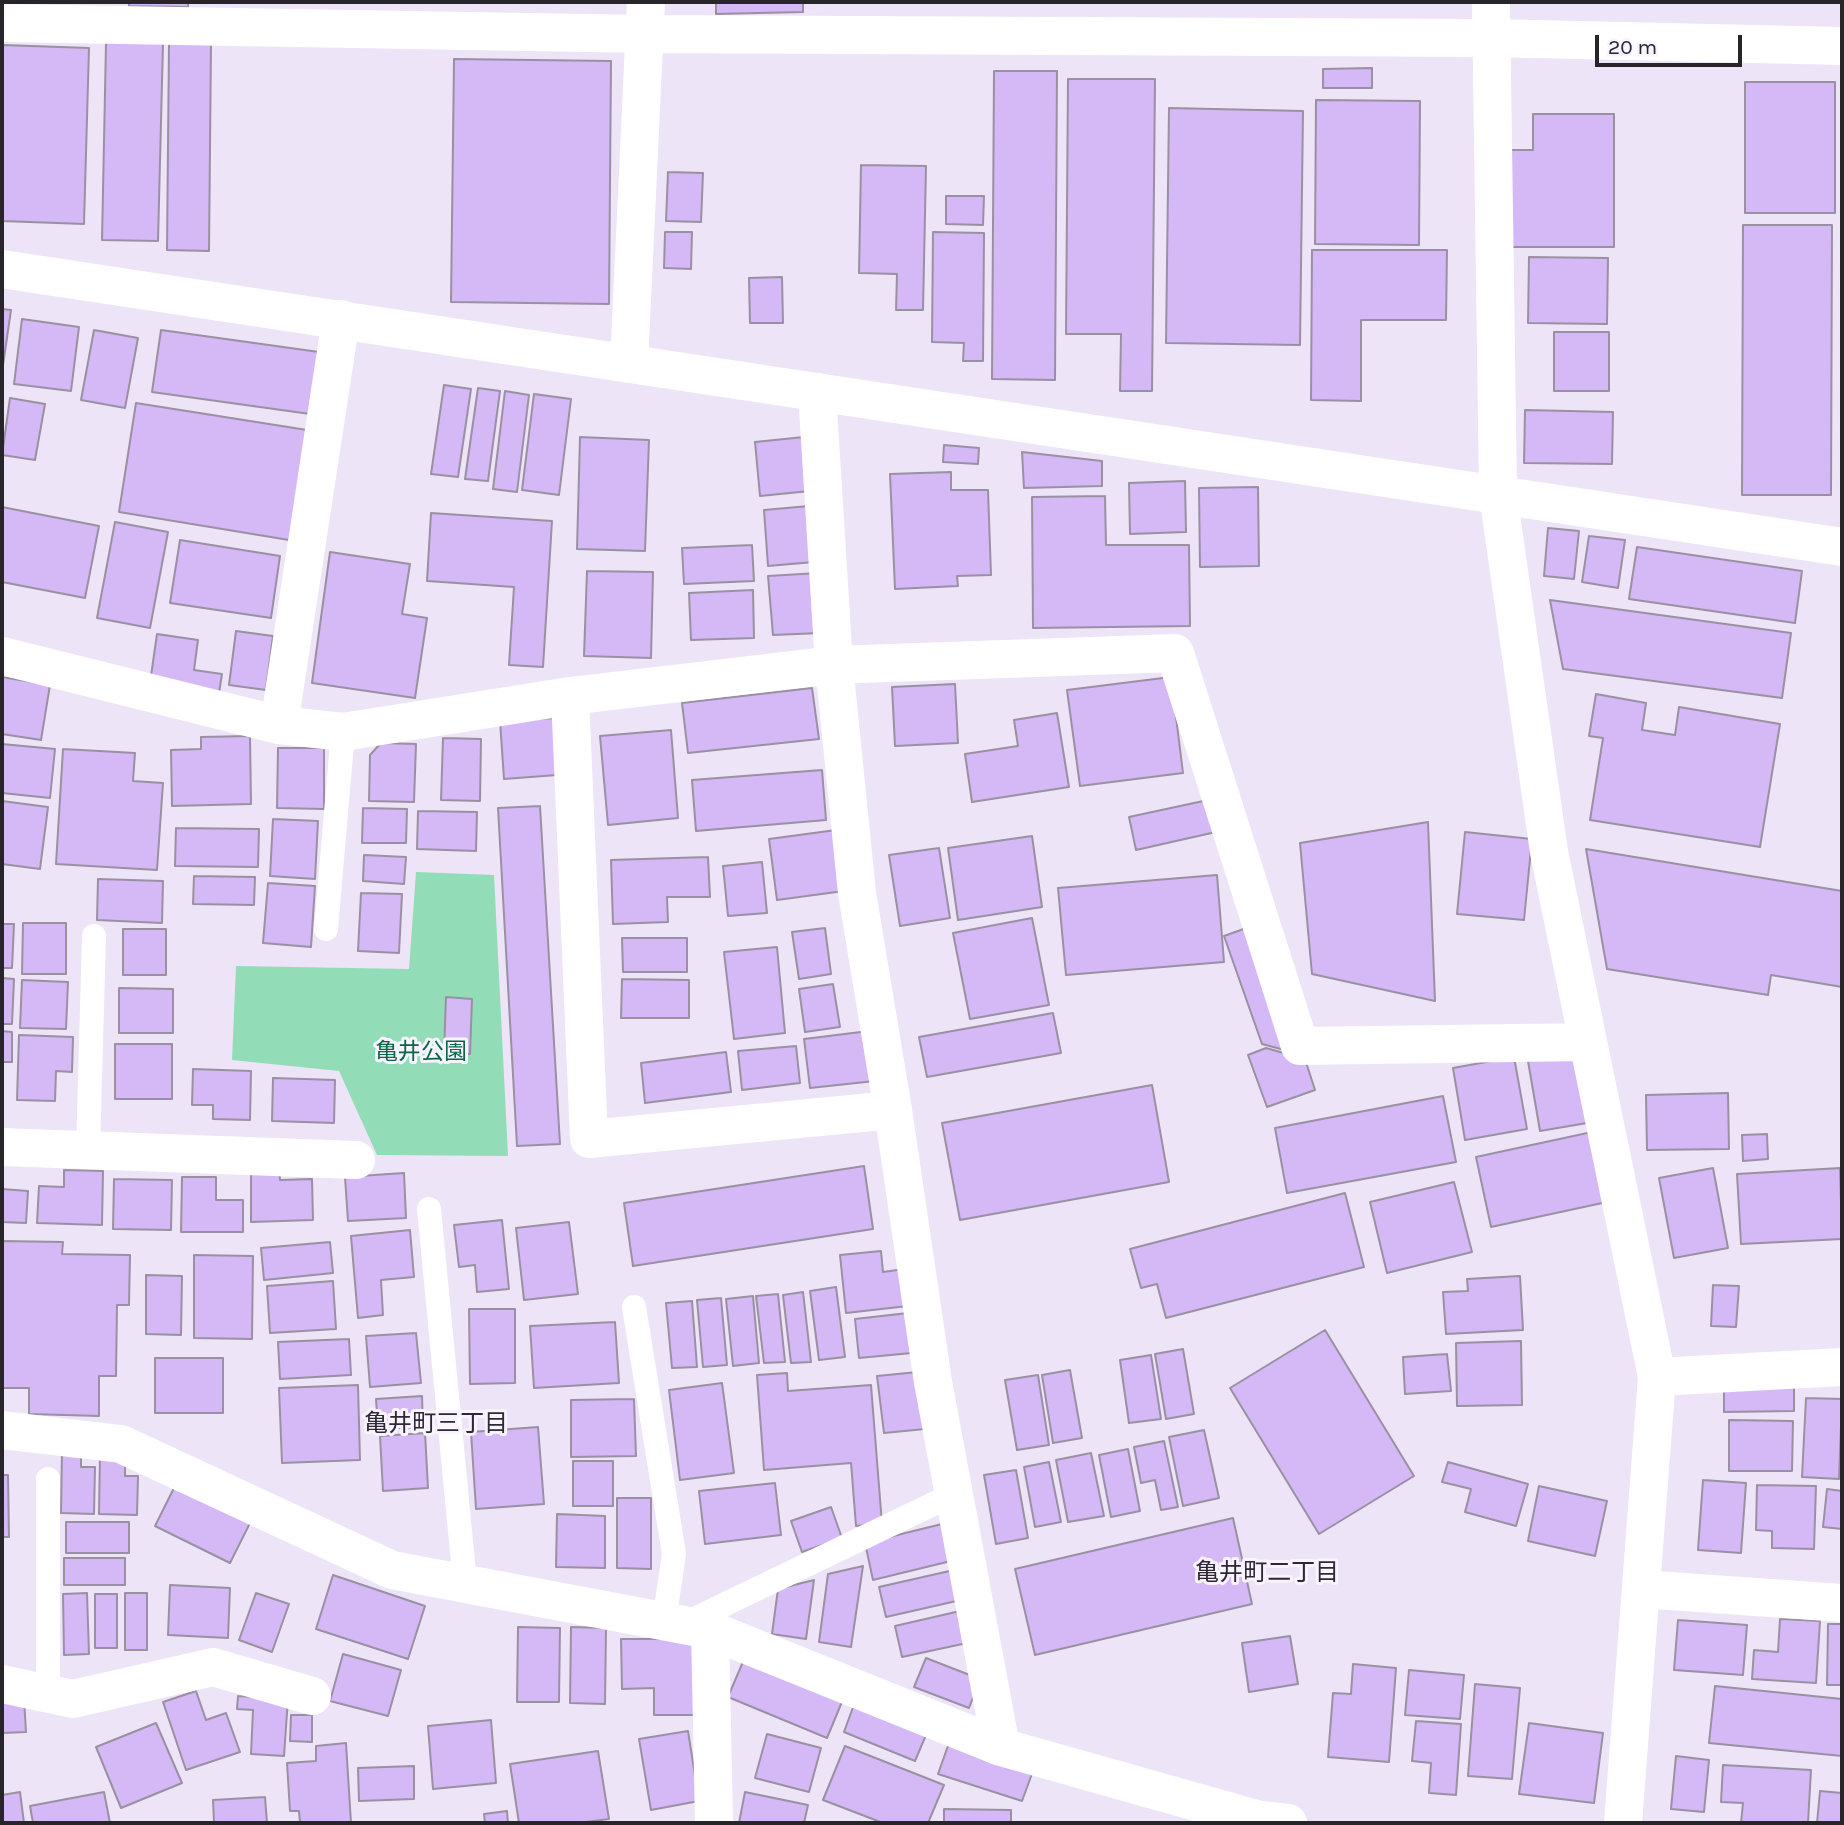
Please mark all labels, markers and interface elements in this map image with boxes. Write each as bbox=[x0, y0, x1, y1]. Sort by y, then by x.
scale bar bbox=[1599, 21, 1746, 65]
text: 20 m bbox=[1608, 35, 1657, 59]
park label: 亀井公園 bbox=[375, 1038, 467, 1066]
district label: 亀井町三丁目 bbox=[364, 1410, 508, 1438]
district label: 亀井町二丁目 bbox=[1195, 1559, 1339, 1587]

